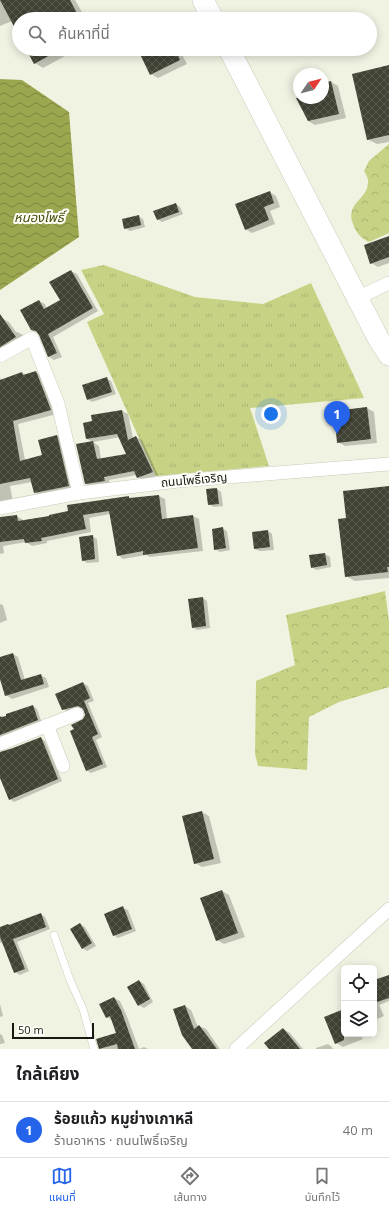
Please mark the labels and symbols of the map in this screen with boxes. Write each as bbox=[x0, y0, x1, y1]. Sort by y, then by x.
north arrow bbox=[293, 68, 329, 104]
water label: หนองโพธิ์ bbox=[14, 208, 68, 226]
pin: 1 bbox=[324, 401, 350, 434]
your location bbox=[261, 404, 281, 424]
street label: ถนนโพธิ์เจริญ bbox=[160, 468, 228, 491]
scale bar bbox=[12, 1021, 94, 1040]

